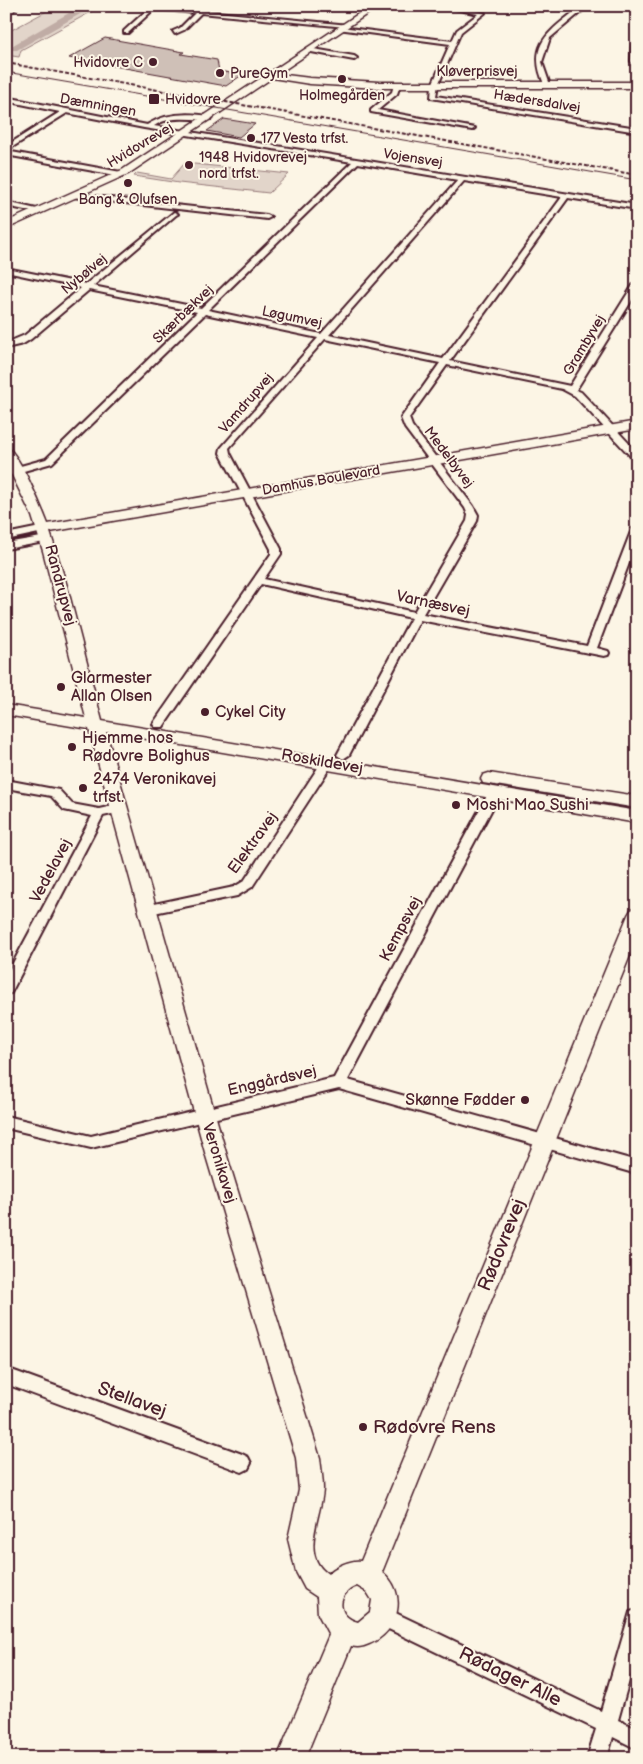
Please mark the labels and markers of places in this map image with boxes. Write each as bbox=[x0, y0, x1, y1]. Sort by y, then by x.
place label: Hvidovre C bbox=[73, 54, 143, 71]
marker: Hvidovre C bbox=[147, 56, 159, 68]
place label: PureGym bbox=[230, 65, 288, 82]
marker: PureGym bbox=[214, 67, 226, 79]
marker: Holmegården bbox=[336, 73, 348, 85]
place label: Holmegården bbox=[299, 87, 385, 104]
place label: Hvidovre bbox=[165, 91, 221, 108]
marker: Hvidovre bbox=[147, 92, 161, 106]
place label: 177 Vesta trfst. bbox=[261, 130, 349, 147]
marker: 177 Vesta trfst. bbox=[245, 132, 257, 144]
place label: 1948 Hvidovrevej nord trfst. bbox=[199, 149, 307, 182]
marker: 1948 Hvidovrevej nord trfst. bbox=[183, 159, 195, 171]
marker: Bang & Olufsen bbox=[122, 177, 134, 189]
place label: Bang & Olufsen bbox=[79, 191, 178, 208]
place label: Glarmester Allan Olsen bbox=[71, 669, 152, 706]
marker: Glarmester Allan Olsen bbox=[55, 681, 67, 693]
place label: Cykel City bbox=[215, 703, 287, 722]
marker: Cykel City bbox=[199, 706, 211, 718]
place label: Hjemme hos Rødovre Bolighus bbox=[82, 729, 210, 766]
marker: Hjemme hos Rødovre Bolighus bbox=[66, 741, 78, 753]
place label: 2474 Veronikavej trfst. bbox=[93, 770, 216, 807]
marker: 2474 Veronikavej trfst. bbox=[77, 782, 89, 794]
place label: Moshi Mao Sushi bbox=[466, 796, 589, 815]
marker: Moshi Mao Sushi bbox=[450, 799, 462, 811]
place label: Skønne Fødder bbox=[405, 1091, 515, 1110]
marker: Skønne Fødder bbox=[519, 1094, 531, 1106]
place label: Rødovre Rens bbox=[373, 1416, 496, 1439]
marker: Rødovre Rens bbox=[357, 1421, 369, 1433]

